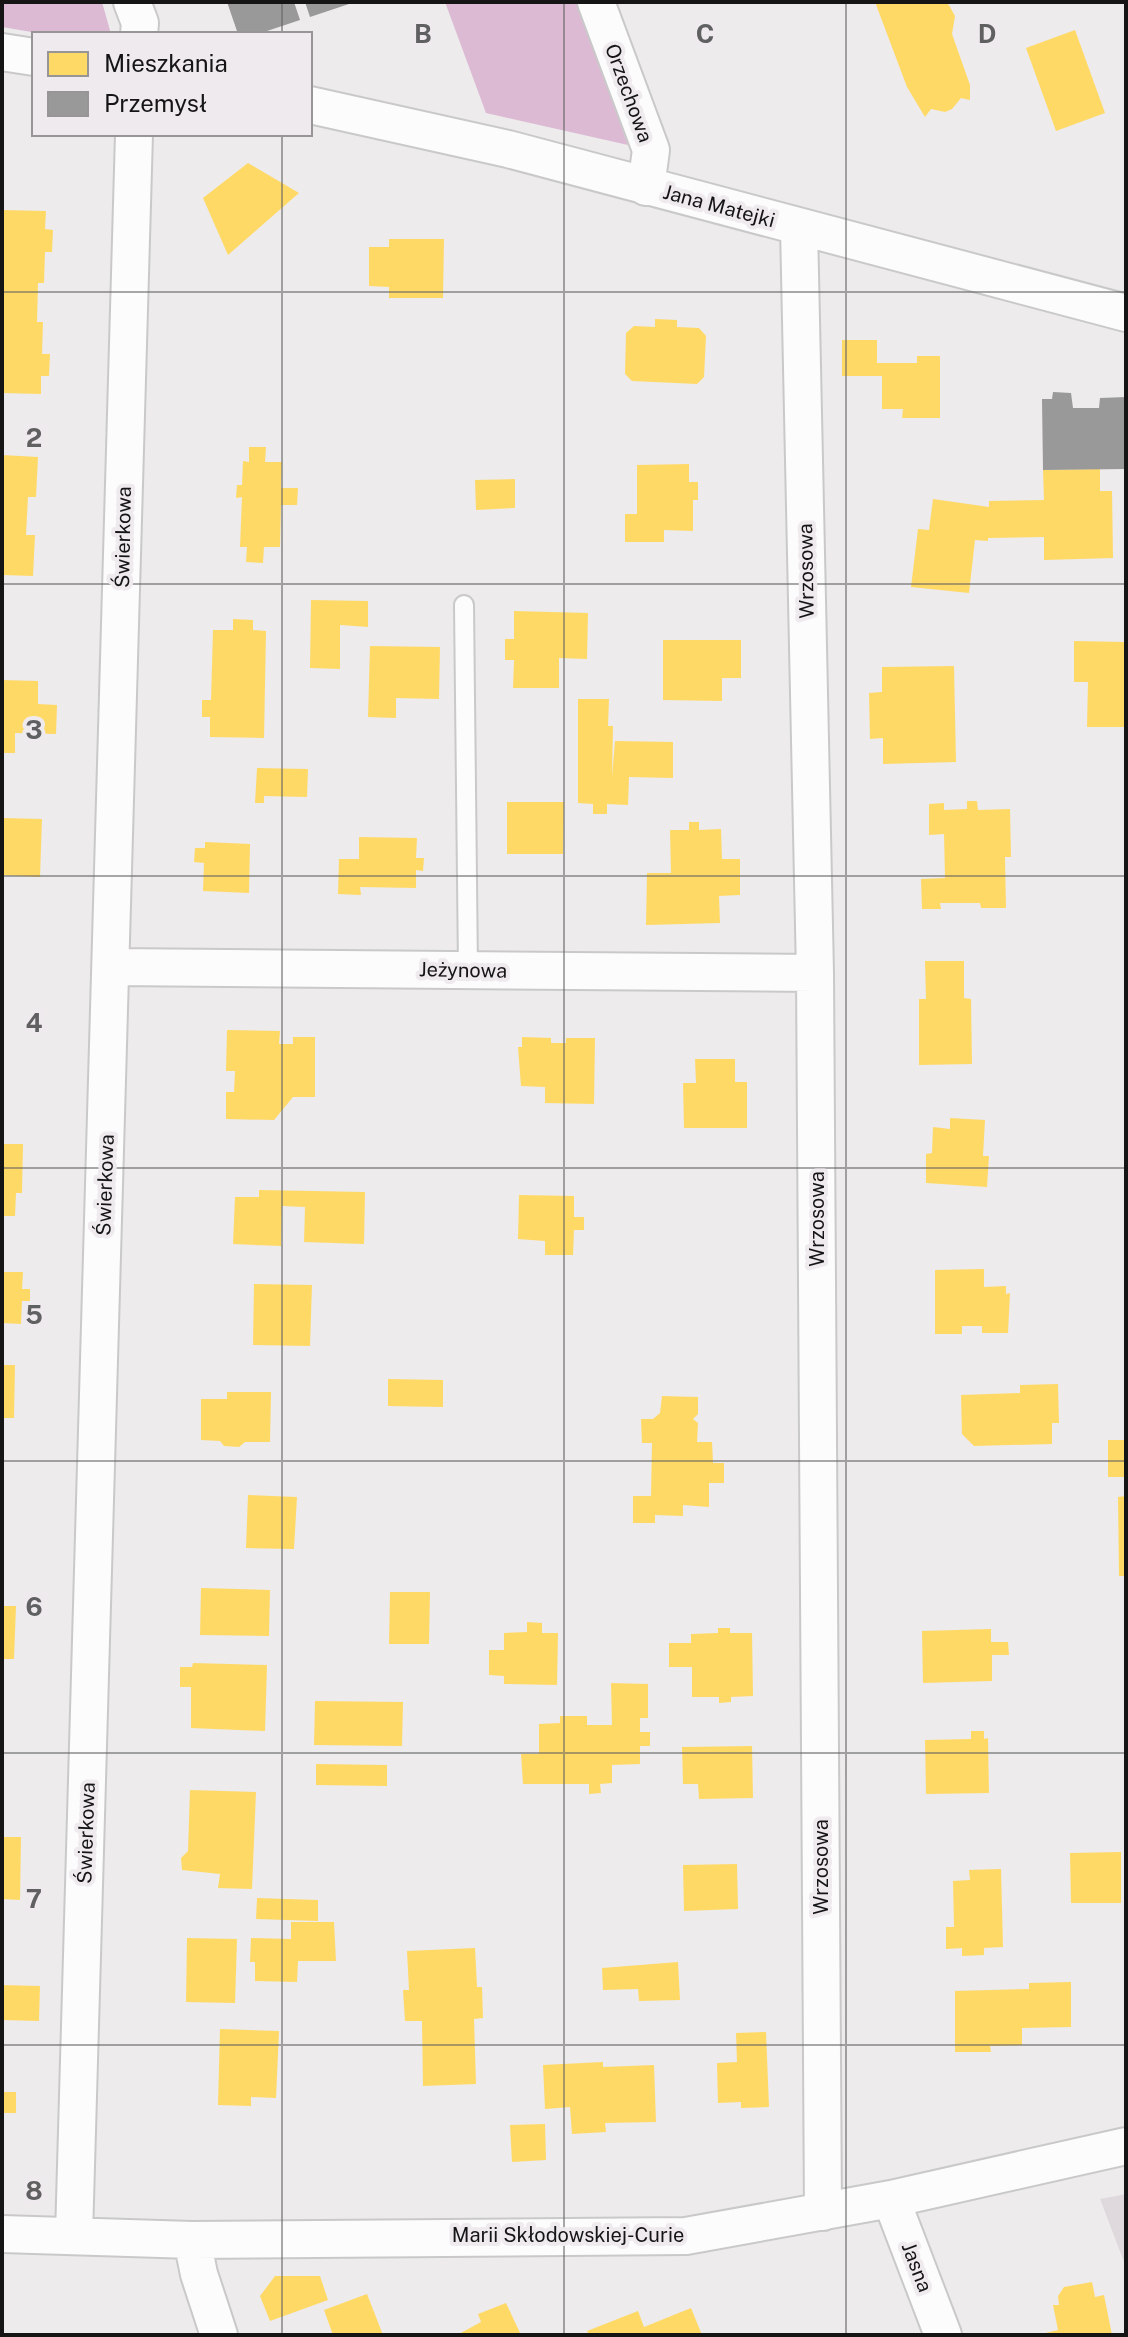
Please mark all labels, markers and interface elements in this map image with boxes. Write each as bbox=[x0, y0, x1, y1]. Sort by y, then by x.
text: B bbox=[414, 18, 432, 49]
text: C bbox=[696, 18, 714, 49]
text: D bbox=[978, 18, 996, 49]
legend bbox=[32, 32, 312, 136]
street label: Orzechowa bbox=[600, 40, 658, 146]
text: Mieszkania bbox=[104, 49, 228, 77]
text: Przemysł bbox=[104, 89, 207, 117]
street label: Jana Matejki bbox=[660, 180, 778, 232]
text: 2 bbox=[26, 422, 42, 453]
street label: Świerkowa bbox=[109, 486, 136, 588]
street label: Wrzosowa bbox=[793, 523, 819, 619]
text: 3 bbox=[25, 714, 43, 745]
street label: Jeżynowa bbox=[419, 957, 507, 983]
text: 4 bbox=[25, 1007, 43, 1038]
street label: Świerkowa bbox=[90, 1134, 119, 1236]
street label: Wrzosowa bbox=[805, 1171, 829, 1267]
text: 5 bbox=[25, 1299, 43, 1330]
text: 6 bbox=[25, 1591, 43, 1622]
street label: Świerkowa bbox=[71, 1782, 100, 1884]
street label: Wrzosowa bbox=[809, 1819, 833, 1915]
text: 7 bbox=[26, 1883, 42, 1914]
text: 8 bbox=[25, 2175, 43, 2206]
street label: Marii Skłodowskiej-Curie bbox=[452, 2223, 684, 2247]
street label: Jasna bbox=[897, 2239, 937, 2295]

